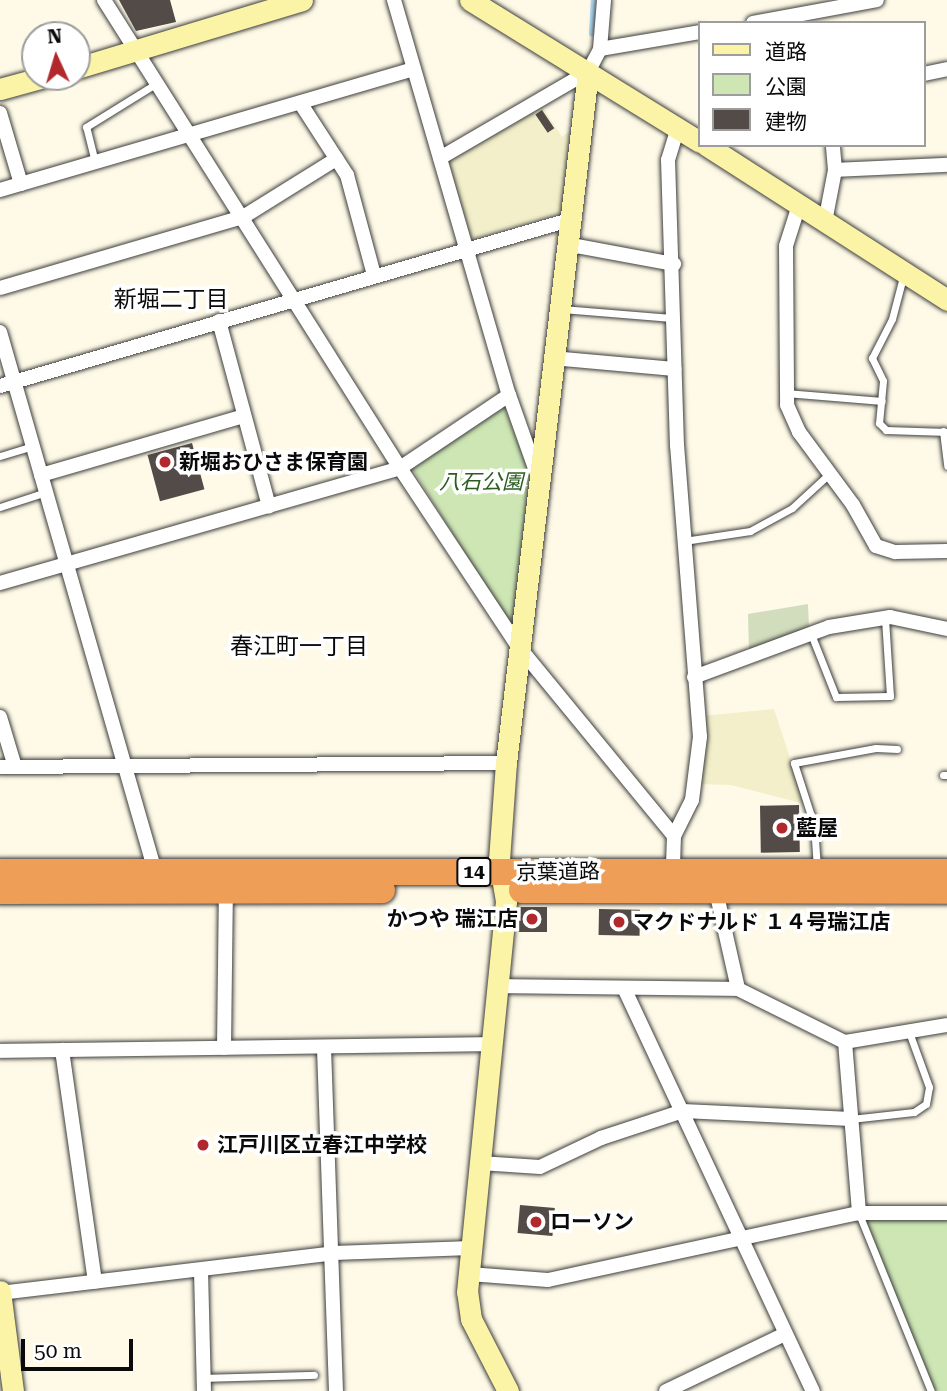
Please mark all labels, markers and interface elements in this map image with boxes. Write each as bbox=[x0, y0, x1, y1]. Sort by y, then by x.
north arrow bbox=[21, 21, 91, 91]
legend bbox=[698, 21, 926, 147]
text: N bbox=[47, 25, 63, 49]
text: 道路 bbox=[765, 40, 807, 64]
text: 公園 bbox=[765, 75, 807, 99]
text: 建物 bbox=[765, 110, 807, 134]
district label: 新堀二丁目 bbox=[114, 286, 228, 314]
place label: 新堀おひさま保育園 bbox=[179, 449, 368, 475]
marker: 新堀おひさま保育園 bbox=[157, 454, 173, 470]
park label: 八石公園 bbox=[439, 469, 523, 495]
district label: 春江町一丁目 bbox=[230, 633, 368, 661]
place label: 藍屋 bbox=[796, 815, 838, 841]
marker: 藍屋 bbox=[774, 820, 790, 836]
road number: 14 bbox=[455, 856, 493, 888]
street label: 京葉道路 bbox=[516, 859, 600, 885]
place label: かつや 瑞江店 bbox=[387, 906, 518, 932]
place label: マクドナルド １４号瑞江店 bbox=[633, 909, 890, 935]
marker: かつや 瑞江店 bbox=[524, 911, 540, 927]
marker: マクドナルド １４号瑞江店 bbox=[611, 914, 627, 930]
place label: 江戸川区立春江中学校 bbox=[217, 1132, 427, 1158]
marker: 江戸川区立春江中学校 bbox=[195, 1137, 211, 1153]
place label: ローソン bbox=[550, 1209, 634, 1235]
marker: ローソン bbox=[528, 1214, 544, 1230]
scale bar bbox=[24, 1324, 136, 1368]
text: 50 m bbox=[34, 1339, 82, 1363]

